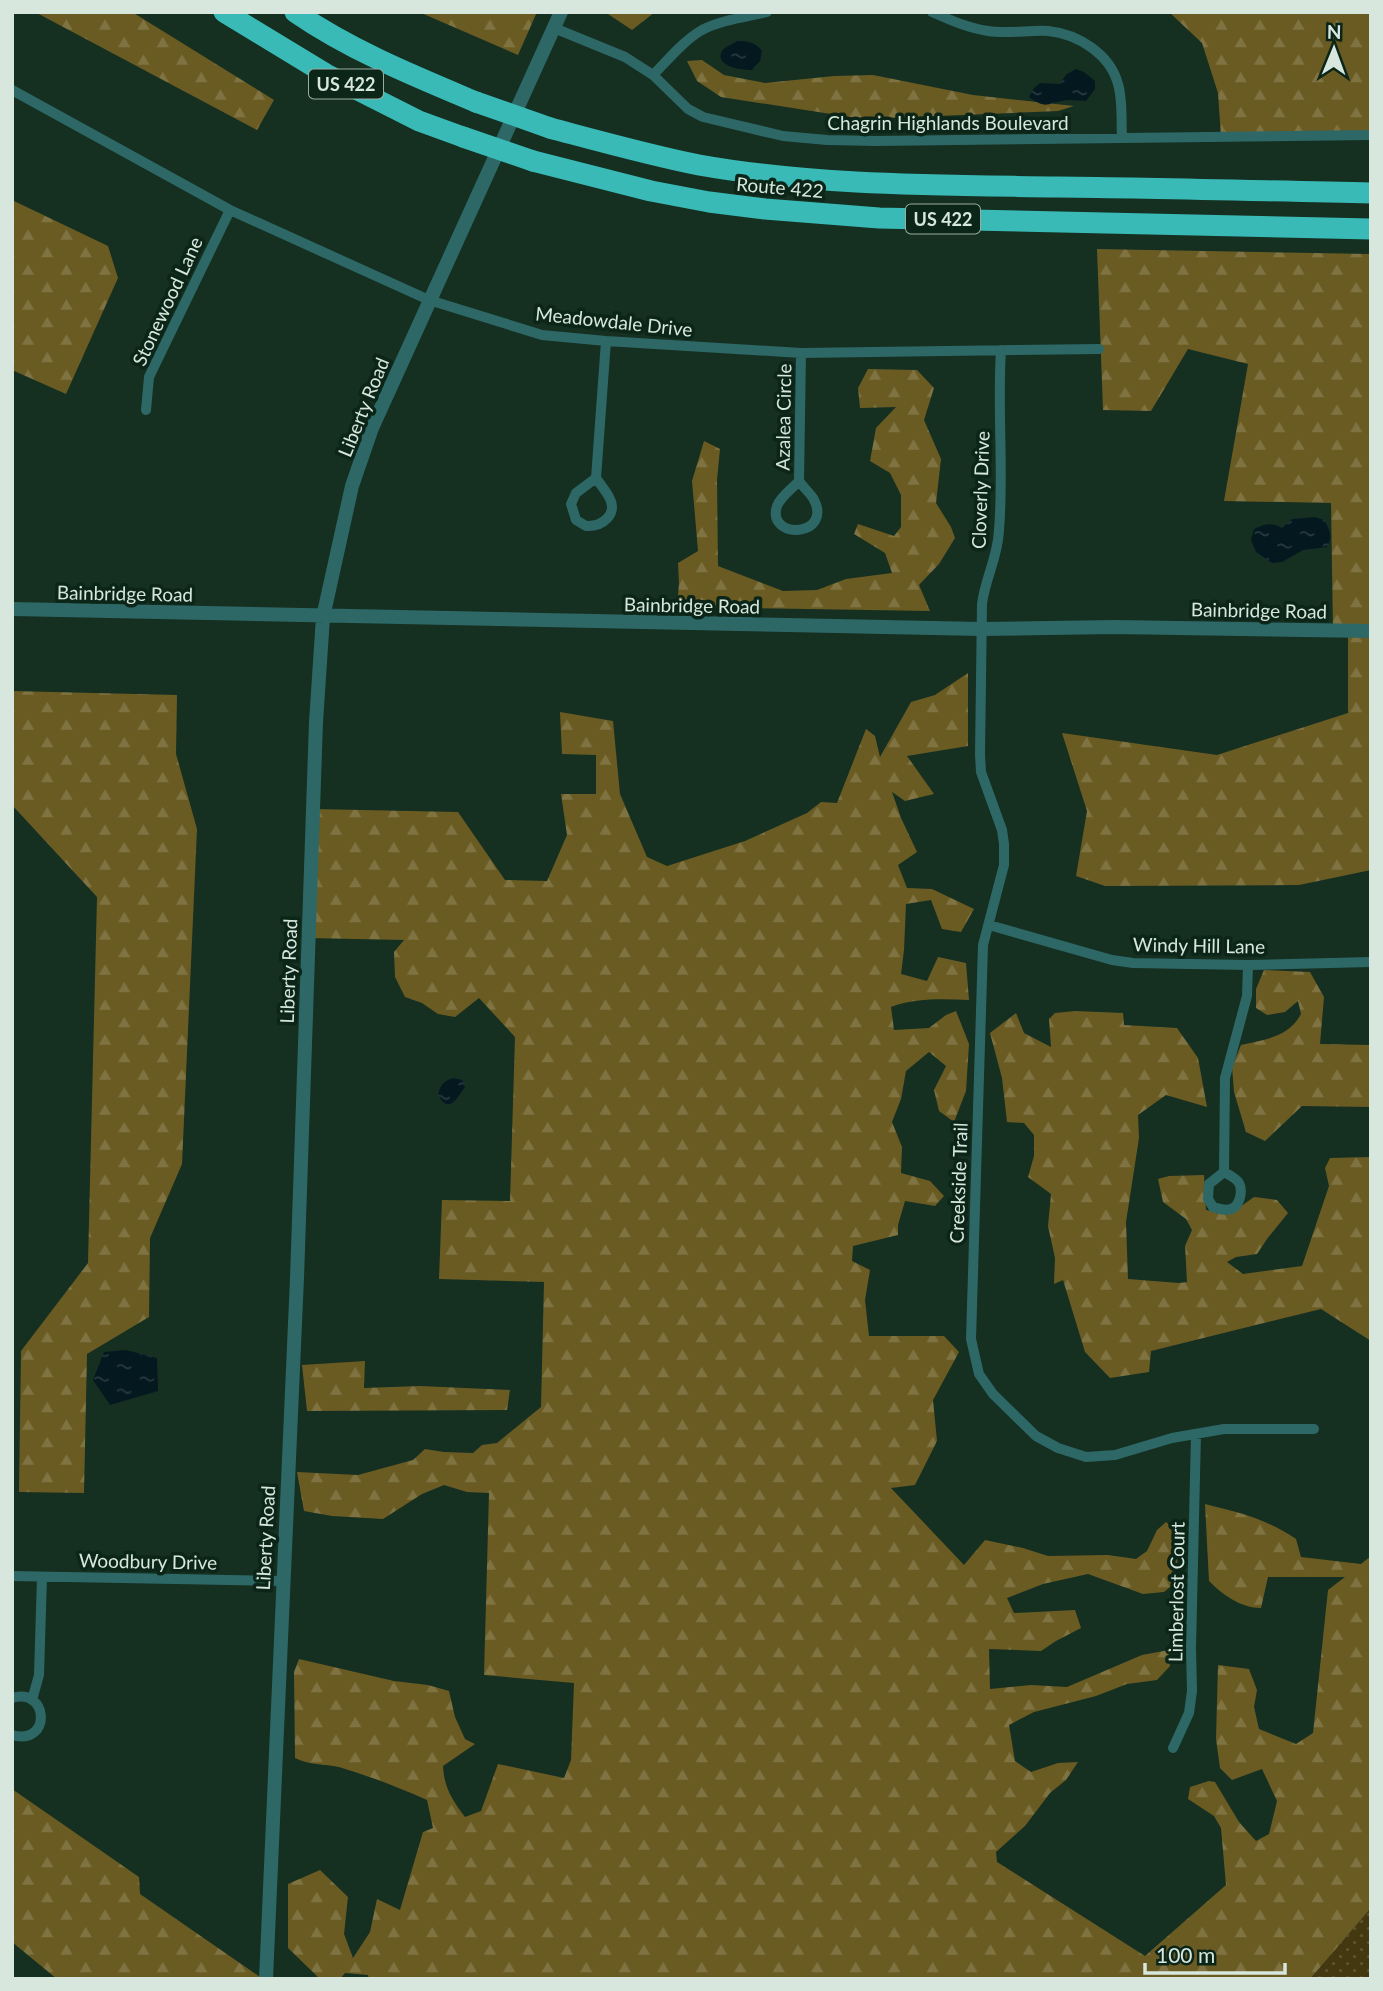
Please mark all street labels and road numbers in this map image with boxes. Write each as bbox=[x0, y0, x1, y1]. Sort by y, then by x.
road number: US 422 bbox=[309, 70, 383, 98]
street label: Chagrin Highlands Boulevard bbox=[827, 111, 1069, 134]
street label: Route 422 bbox=[735, 172, 825, 202]
road number: US 422 bbox=[906, 204, 980, 233]
street label: Stonewood Lane bbox=[127, 233, 207, 369]
street label: Meadowdale Drive bbox=[534, 301, 694, 341]
street label: Liberty Road bbox=[333, 354, 393, 460]
street label: Azalea Circle bbox=[771, 363, 795, 471]
street label: Cloverly Drive bbox=[966, 431, 994, 549]
street label: Bainbridge Road bbox=[57, 580, 193, 606]
street label: Bainbridge Road bbox=[624, 592, 760, 618]
street label: Bainbridge Road bbox=[1191, 597, 1327, 623]
street label: Liberty Road bbox=[275, 918, 301, 1024]
street label: Windy Hill Lane bbox=[1133, 932, 1265, 958]
street label: Creekside Trail bbox=[944, 1122, 972, 1244]
street label: Liberty Road bbox=[251, 1485, 279, 1591]
street label: Limberlost Court bbox=[1163, 1521, 1189, 1662]
street label: Woodbury Drive bbox=[79, 1548, 217, 1574]

